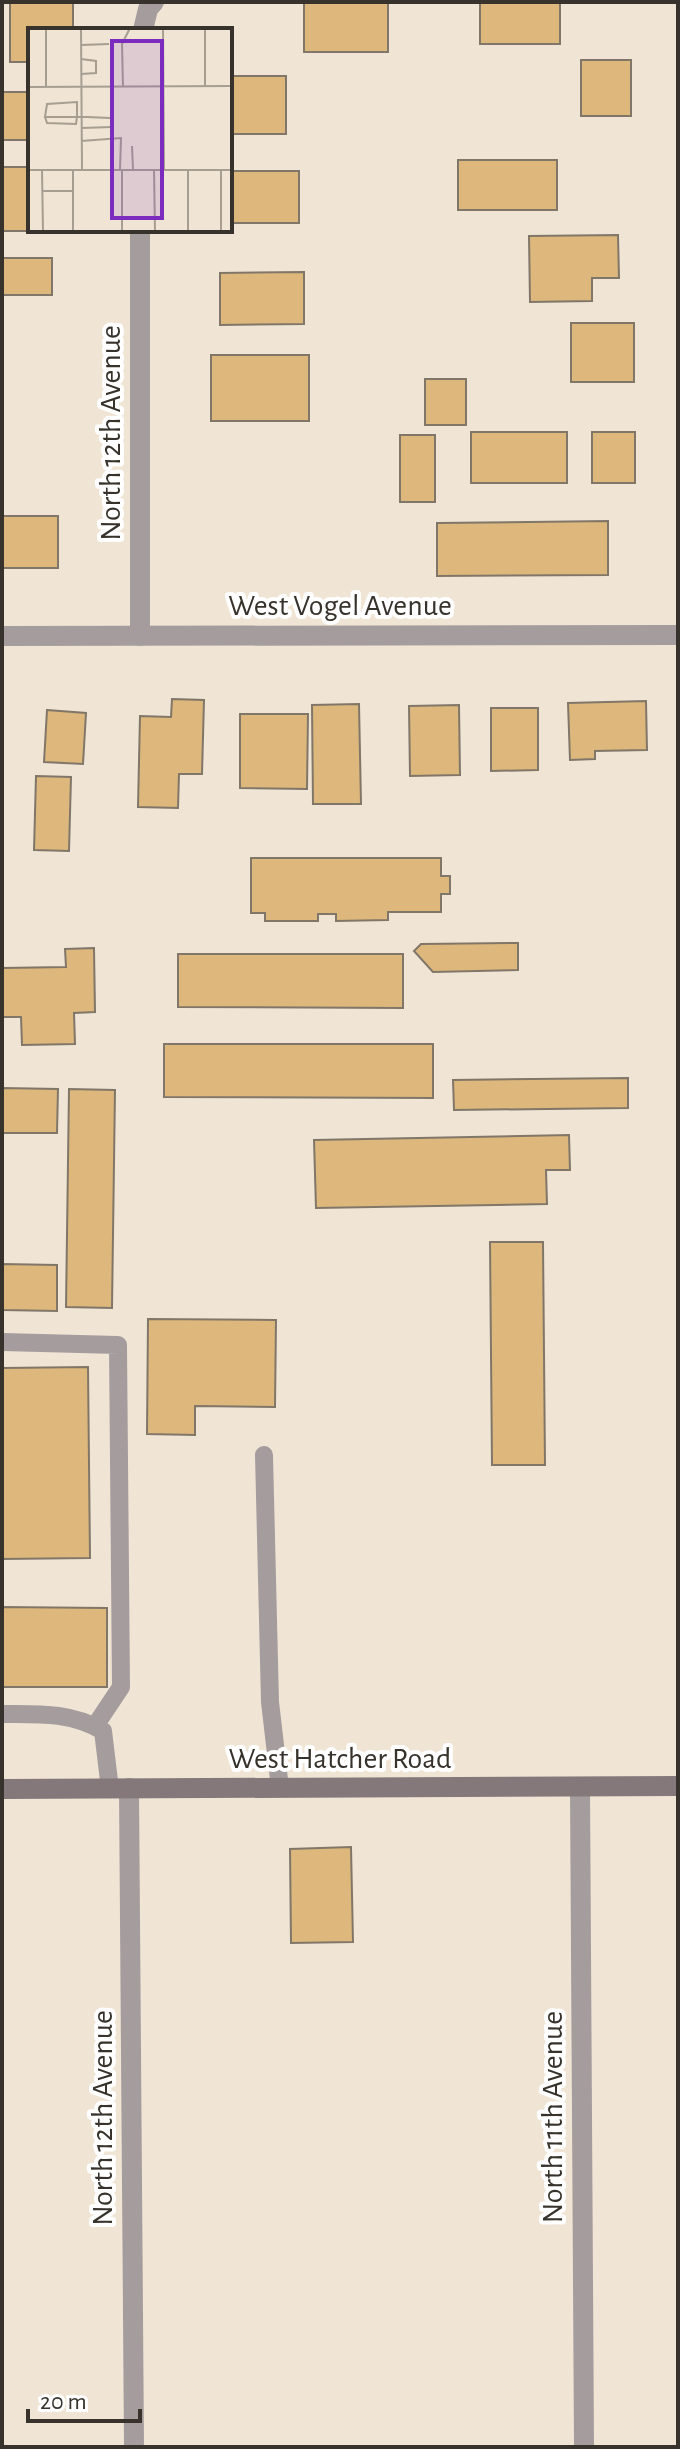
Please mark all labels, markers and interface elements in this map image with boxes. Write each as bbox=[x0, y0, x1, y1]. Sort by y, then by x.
inset map bbox=[28, 28, 232, 232]
street label: North 12th Avenue bbox=[96, 325, 126, 541]
street label: West Vogel Avenue bbox=[228, 591, 452, 621]
street label: West Hatcher Road bbox=[228, 1744, 452, 1774]
street label: North 12th Avenue bbox=[88, 2010, 118, 2226]
street label: North 11th Avenue bbox=[538, 2011, 568, 2223]
scale bar bbox=[28, 2373, 140, 2423]
text: 20 m bbox=[40, 2390, 87, 2414]

